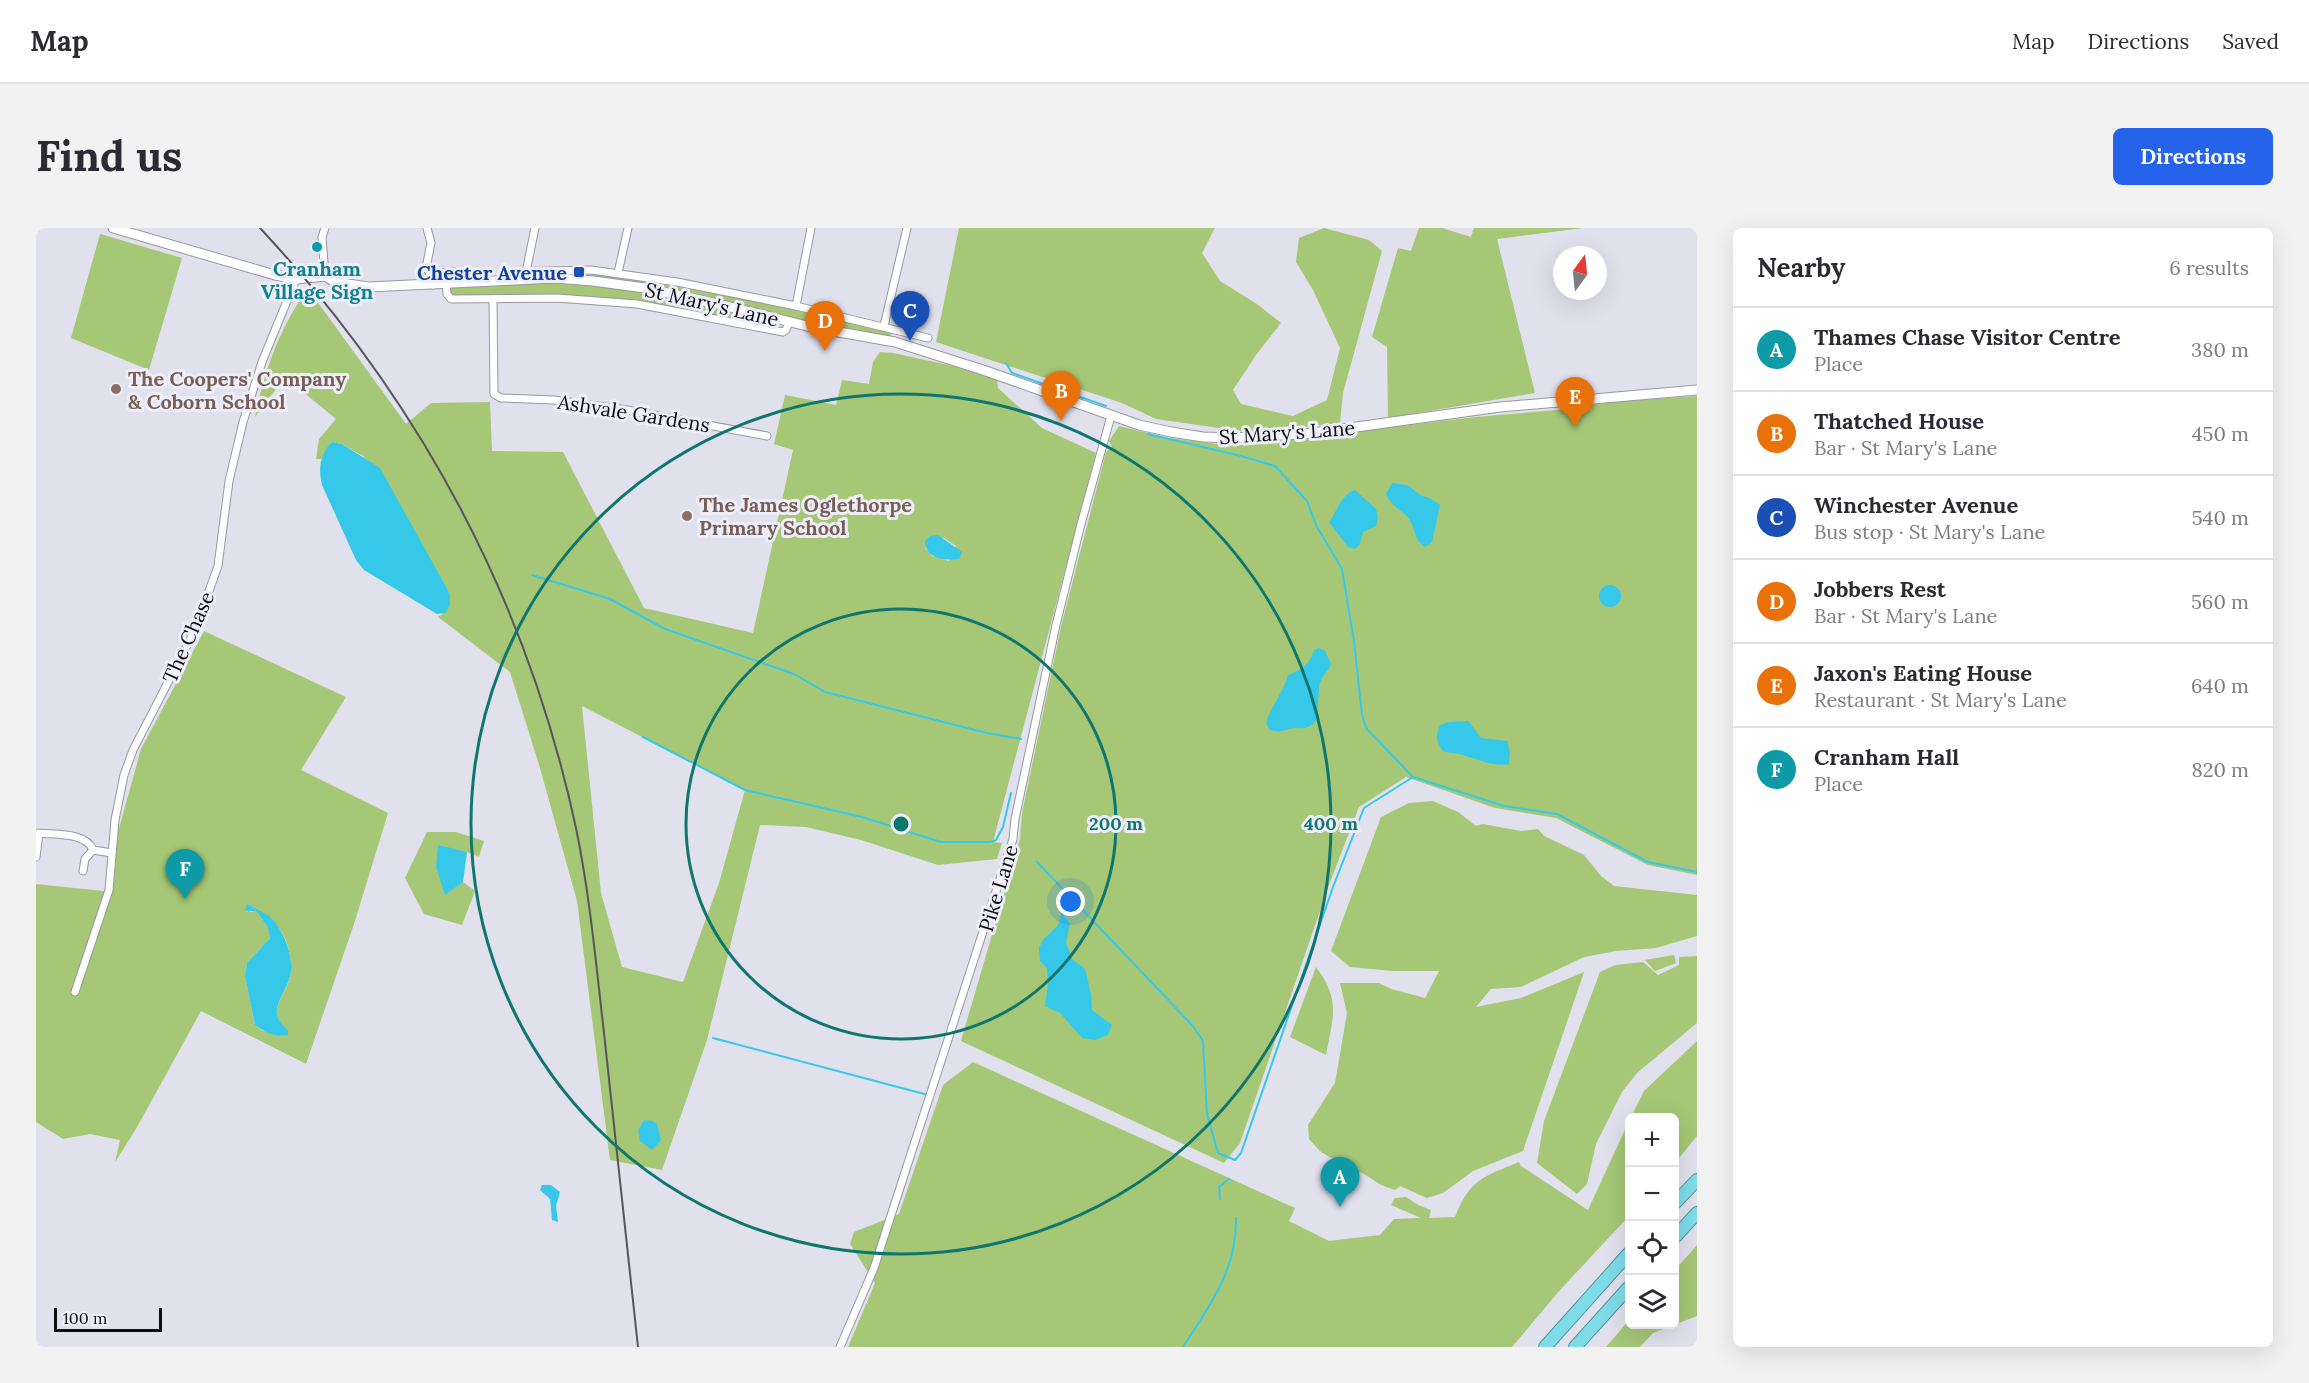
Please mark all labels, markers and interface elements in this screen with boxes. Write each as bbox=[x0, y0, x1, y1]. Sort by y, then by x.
text: Map bbox=[30, 23, 89, 59]
text: Map bbox=[2012, 28, 2055, 55]
text: Directions bbox=[2088, 28, 2189, 55]
text: Saved bbox=[2222, 28, 2279, 55]
button: Directions bbox=[2113, 128, 2273, 185]
text: Find us bbox=[36, 129, 182, 183]
marker: Cranham Village Sign bbox=[310, 240, 324, 254]
north arrow bbox=[1553, 246, 1607, 300]
text: Nearby bbox=[1757, 251, 1845, 284]
text: 6 results bbox=[2169, 255, 2249, 280]
place label: Cranham Village Sign bbox=[261, 256, 373, 304]
place label: Chester Avenue bbox=[417, 260, 567, 285]
marker: Chester Avenue bbox=[572, 265, 586, 279]
street label: St Mary's Lane bbox=[643, 276, 781, 332]
pin: C bbox=[890, 291, 930, 341]
pin: D bbox=[806, 302, 844, 351]
text: Thames Chase Visitor Centre bbox=[1814, 323, 2121, 351]
text: A bbox=[1770, 337, 1783, 362]
text: 380 m bbox=[2191, 337, 2249, 362]
text: Place bbox=[1814, 351, 1863, 376]
place label: The Coopers' Company & Coborn School bbox=[128, 366, 346, 414]
pin: B bbox=[1042, 372, 1080, 421]
pin: E bbox=[1556, 378, 1594, 427]
marker: The Coopers' Company & Coborn School bbox=[109, 382, 123, 396]
street label: Ashvale Gardens bbox=[555, 388, 712, 437]
text: Thatched House bbox=[1814, 407, 1984, 435]
street label: St Mary's Lane bbox=[1218, 415, 1356, 449]
text: B bbox=[1770, 421, 1783, 446]
text: 450 m bbox=[2192, 421, 2249, 446]
text: Bar · St Mary's Lane bbox=[1814, 435, 1997, 460]
text: Winchester Avenue bbox=[1814, 491, 2018, 519]
place label: The James Oglethorpe Primary School bbox=[699, 492, 912, 540]
text: C bbox=[1770, 505, 1783, 530]
text: 540 m bbox=[2192, 505, 2249, 530]
marker: The James Oglethorpe Primary School bbox=[680, 509, 694, 523]
text: Bus stop · St Mary's Lane bbox=[1814, 519, 2045, 544]
text: Jobbers Rest bbox=[1814, 575, 1946, 603]
street label: The Chase bbox=[157, 587, 219, 687]
text: D bbox=[1769, 589, 1784, 614]
text: 560 m bbox=[2191, 589, 2249, 614]
text: Bar · St Mary's Lane bbox=[1814, 603, 1997, 628]
text: Jaxon's Eating House bbox=[1814, 659, 2032, 687]
text: E bbox=[1770, 673, 1783, 698]
text: 640 m bbox=[2191, 673, 2249, 698]
text: Restaurant · St Mary's Lane bbox=[1814, 687, 2067, 712]
text: Cranham Hall bbox=[1814, 743, 1959, 771]
text: F bbox=[1771, 757, 1782, 782]
text: 820 m bbox=[2191, 757, 2249, 782]
text: Place bbox=[1814, 771, 1863, 796]
text: 200 m bbox=[1089, 812, 1143, 835]
text: 400 m bbox=[1304, 812, 1358, 835]
centre of rings bbox=[891, 814, 911, 834]
street label: Pike Lane bbox=[973, 841, 1023, 935]
pin: F bbox=[166, 850, 204, 899]
your location bbox=[1056, 887, 1085, 916]
map controls bbox=[1625, 1113, 1679, 1329]
button: + bbox=[1625, 1113, 1679, 1167]
pin: A bbox=[1320, 1158, 1360, 1207]
button: − bbox=[1625, 1167, 1679, 1221]
button: locate bbox=[1625, 1221, 1679, 1275]
button: layers bbox=[1625, 1275, 1679, 1329]
scale bar bbox=[54, 1305, 162, 1332]
text: 100 m bbox=[63, 1308, 107, 1328]

